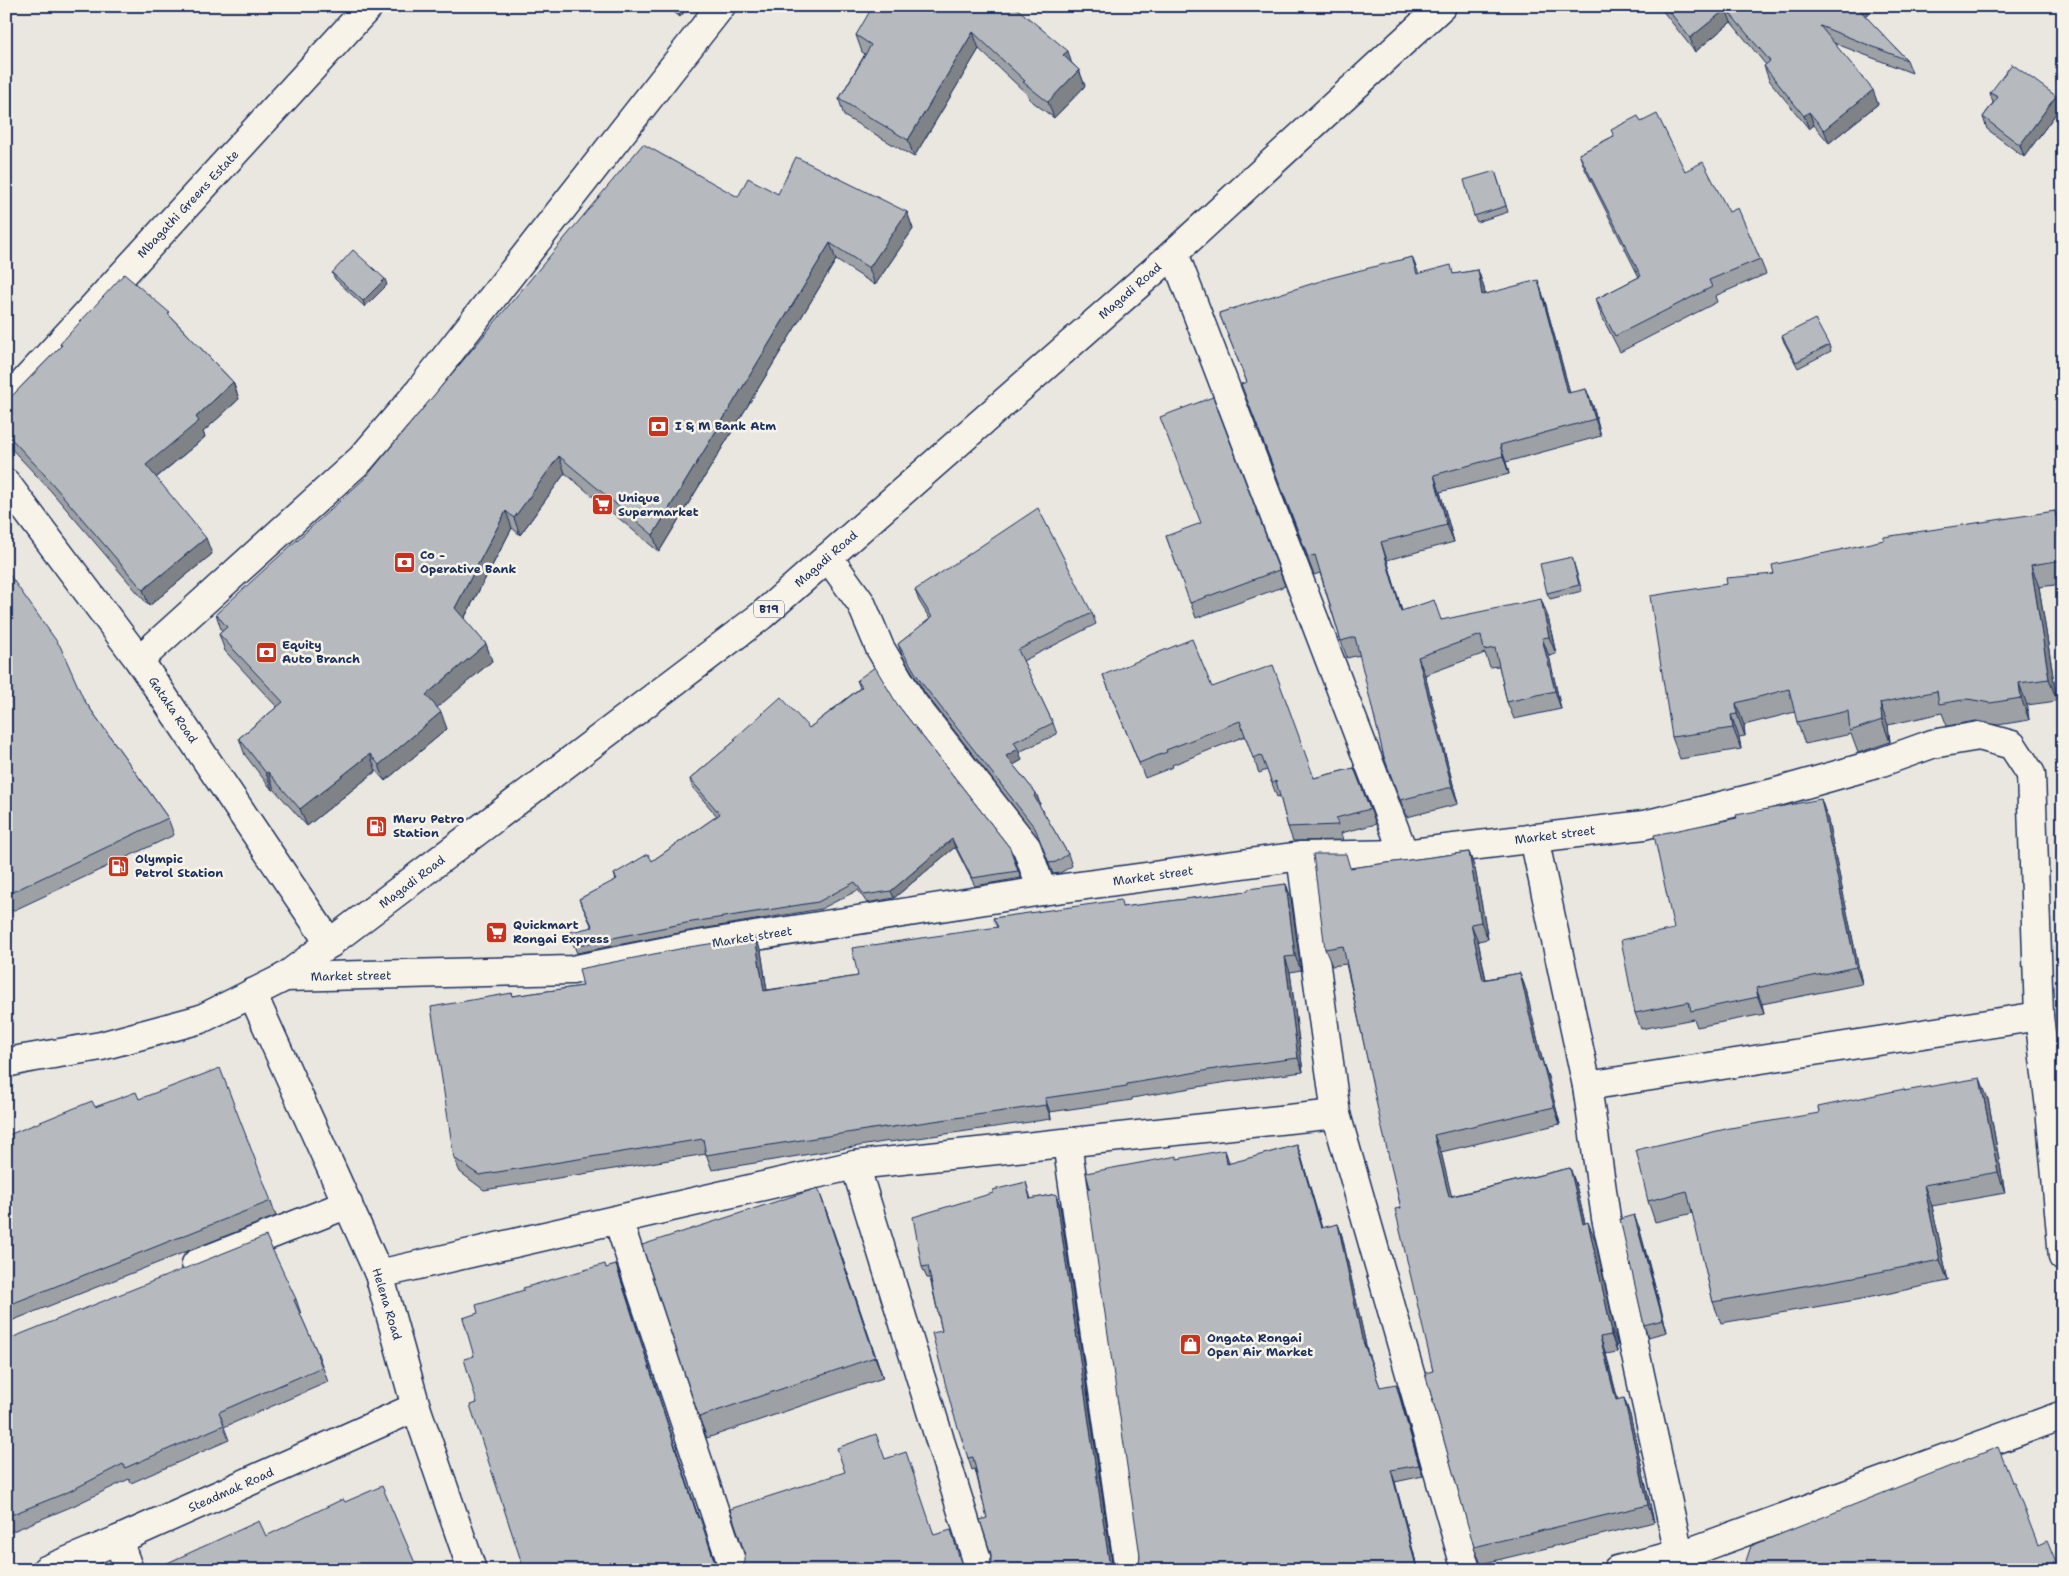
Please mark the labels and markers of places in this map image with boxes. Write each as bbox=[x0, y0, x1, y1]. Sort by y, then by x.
bank icon: I & M Bank Atm bbox=[647, 414, 671, 438]
place label: I & M Bank Atm bbox=[675, 418, 776, 434]
place label: Unique Supermarket bbox=[618, 490, 699, 520]
supermarket icon: Unique Supermarket bbox=[590, 493, 614, 517]
place label: Co - Operative Bank bbox=[420, 547, 517, 577]
bank icon: Co - Operative Bank bbox=[392, 550, 416, 574]
place label: Equity Auto Branch bbox=[282, 637, 360, 667]
bank icon: Equity Auto Branch bbox=[254, 640, 278, 664]
place label: Meru Petro Station bbox=[393, 811, 465, 841]
fuel station icon: Meru Petro Station bbox=[365, 814, 389, 838]
place label: Olympic Petrol Station bbox=[135, 851, 223, 881]
fuel station icon: Olympic Petrol Station bbox=[107, 854, 131, 878]
place label: Quickmart Rongai Express bbox=[513, 917, 609, 947]
supermarket icon: Quickmart Rongai Express bbox=[485, 920, 509, 944]
place label: Ongata Rongai Open Air Market bbox=[1207, 1330, 1313, 1360]
shop icon: Ongata Rongai Open Air Market bbox=[1179, 1333, 1203, 1357]

